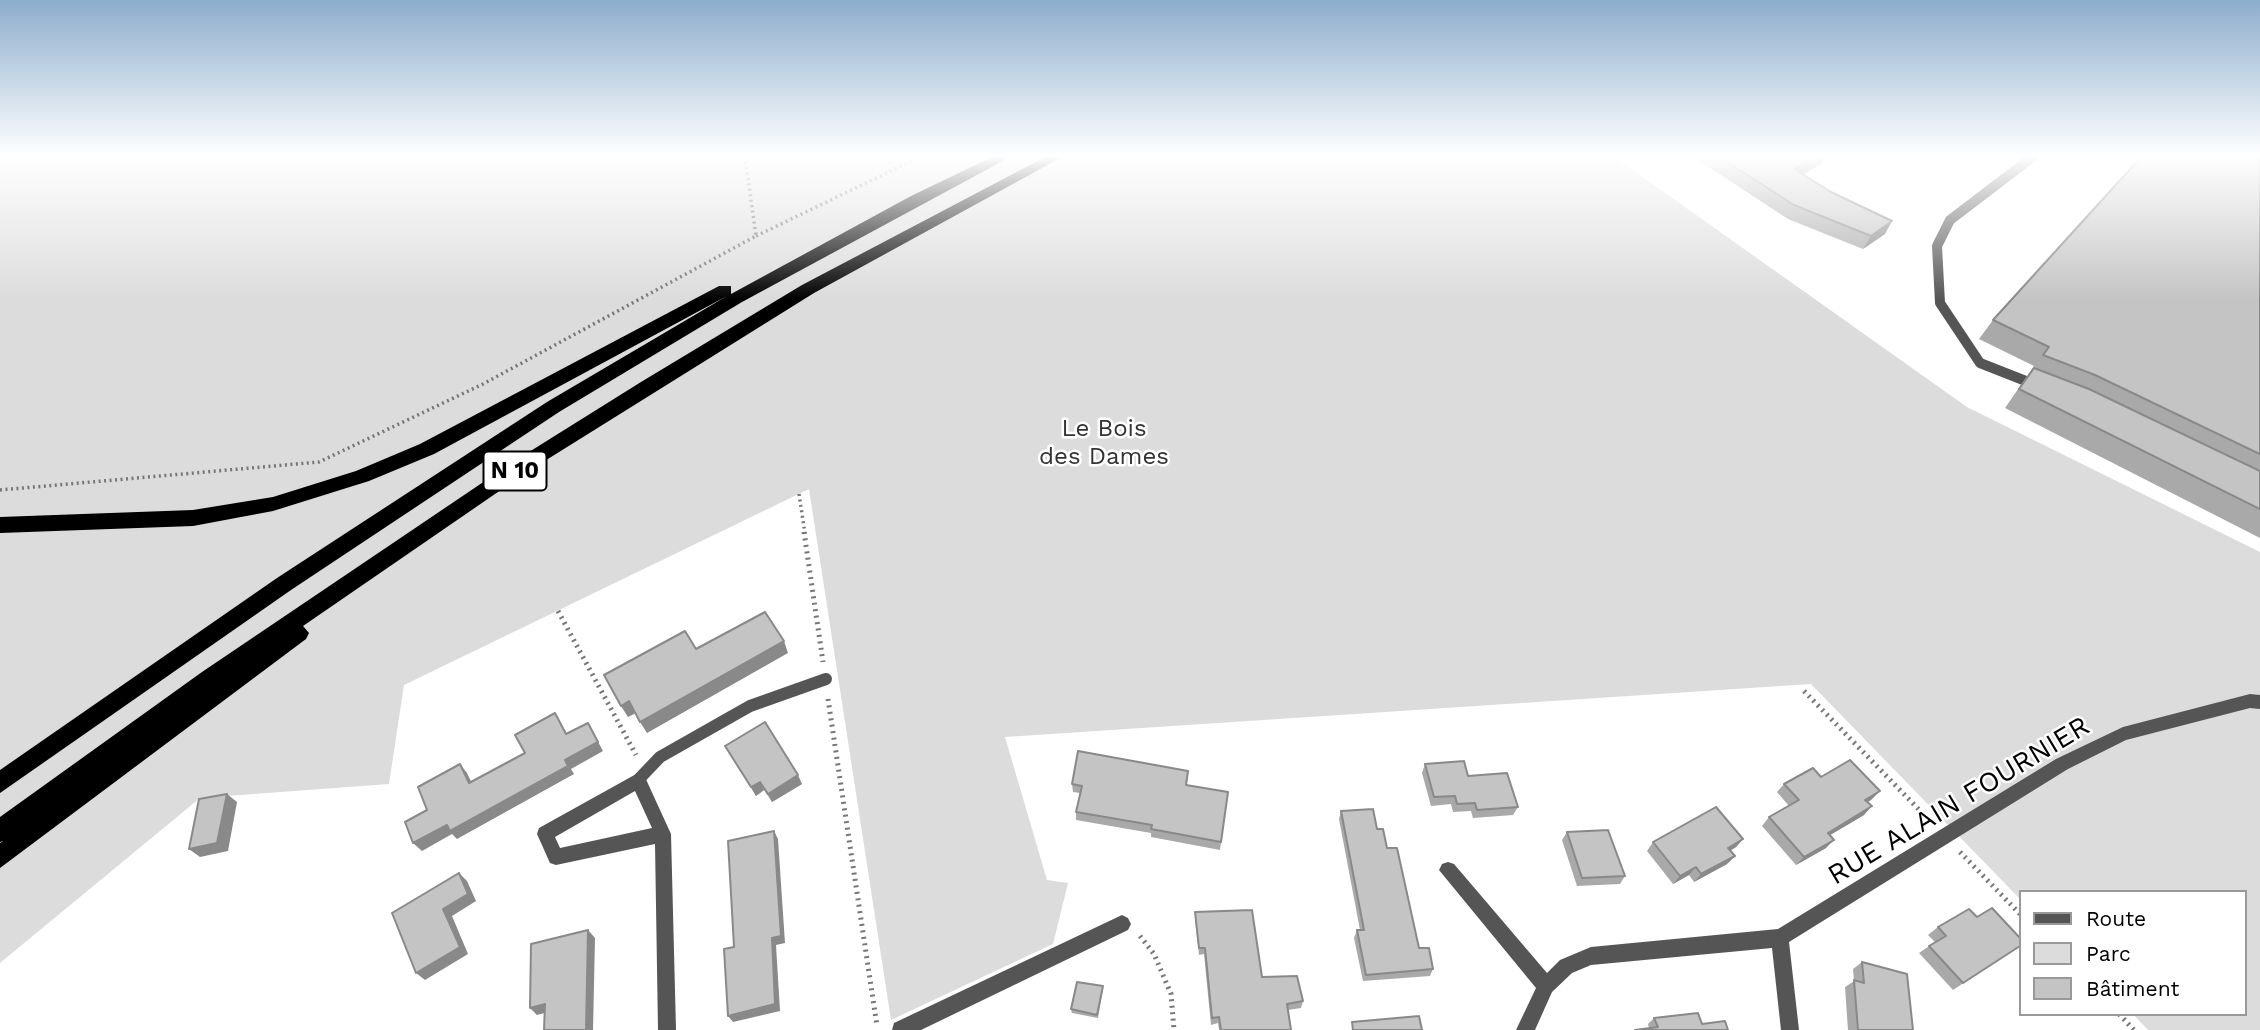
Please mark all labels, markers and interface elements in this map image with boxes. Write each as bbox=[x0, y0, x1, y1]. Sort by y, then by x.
park label: Le Bois des Dames bbox=[1039, 415, 1169, 471]
road number: N 10 bbox=[484, 452, 546, 491]
street label: RUE ALAIN FOURNIER bbox=[1822, 709, 2096, 893]
legend bbox=[2018, 890, 2246, 1016]
text: Route bbox=[2086, 906, 2146, 931]
text: Parc bbox=[2086, 941, 2131, 966]
text: Bâtiment bbox=[2086, 976, 2179, 1001]

